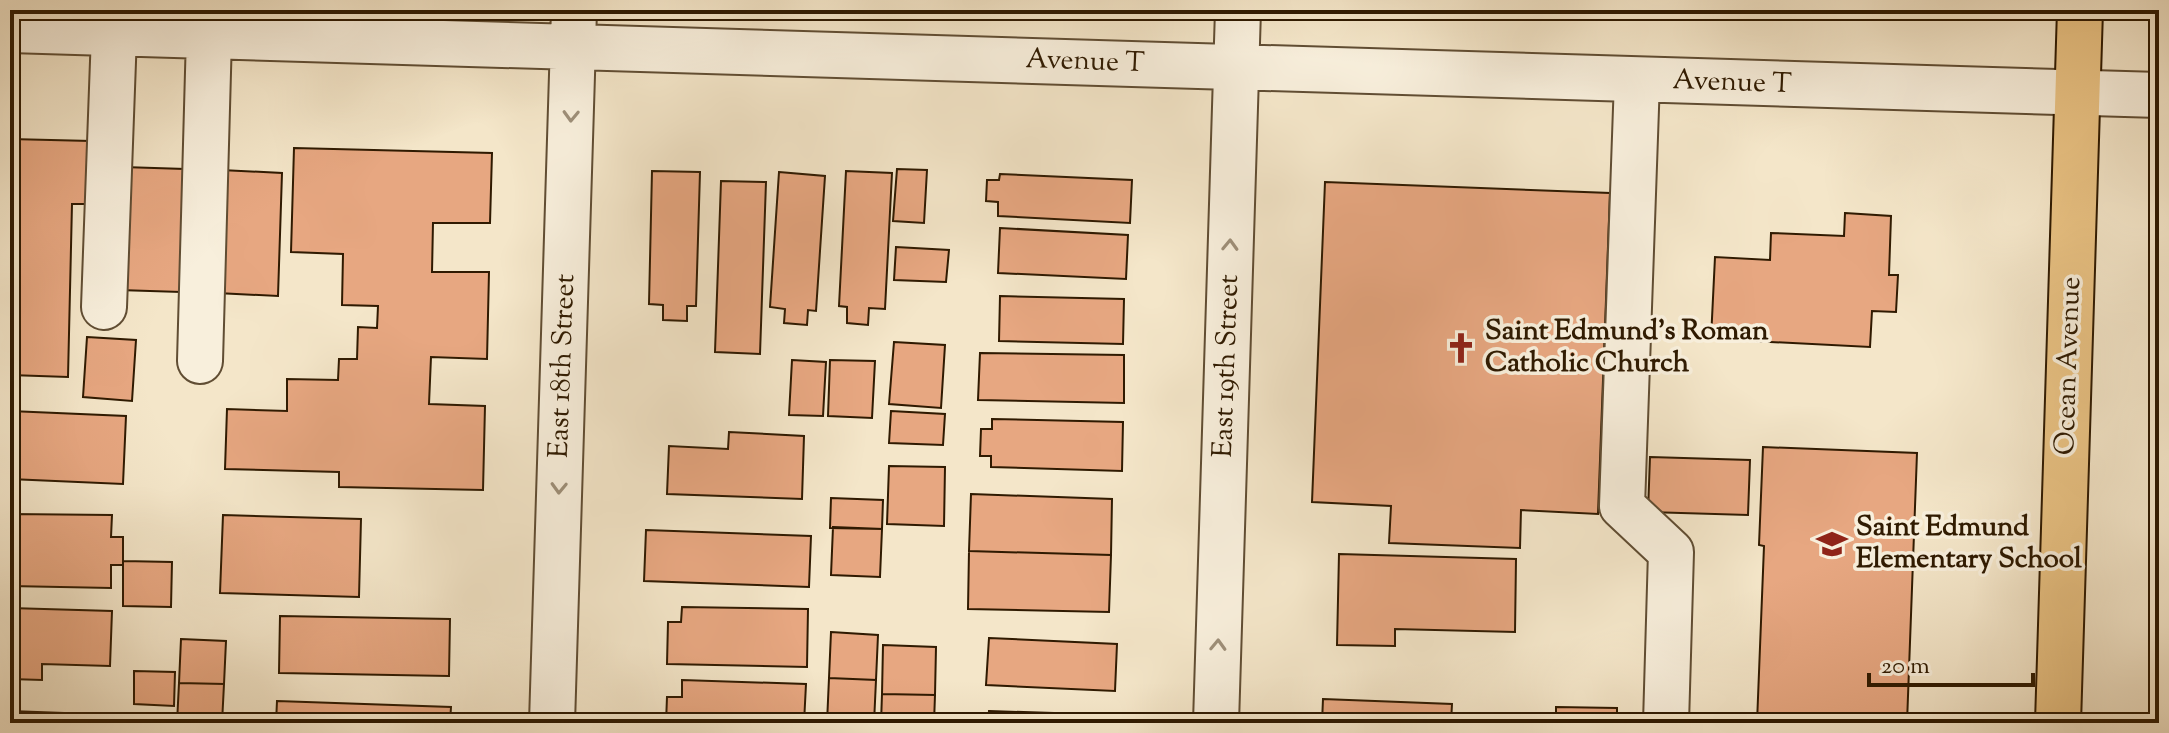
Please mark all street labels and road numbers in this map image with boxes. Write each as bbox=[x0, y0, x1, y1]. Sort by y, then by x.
street label: Avenue T bbox=[1025, 40, 1146, 84]
street label: Avenue T bbox=[1672, 61, 1793, 105]
street label: East 18th Street bbox=[540, 273, 586, 459]
street label: East 19th Street bbox=[1204, 273, 1250, 458]
street label: Ocean Avenue bbox=[2046, 276, 2092, 456]

